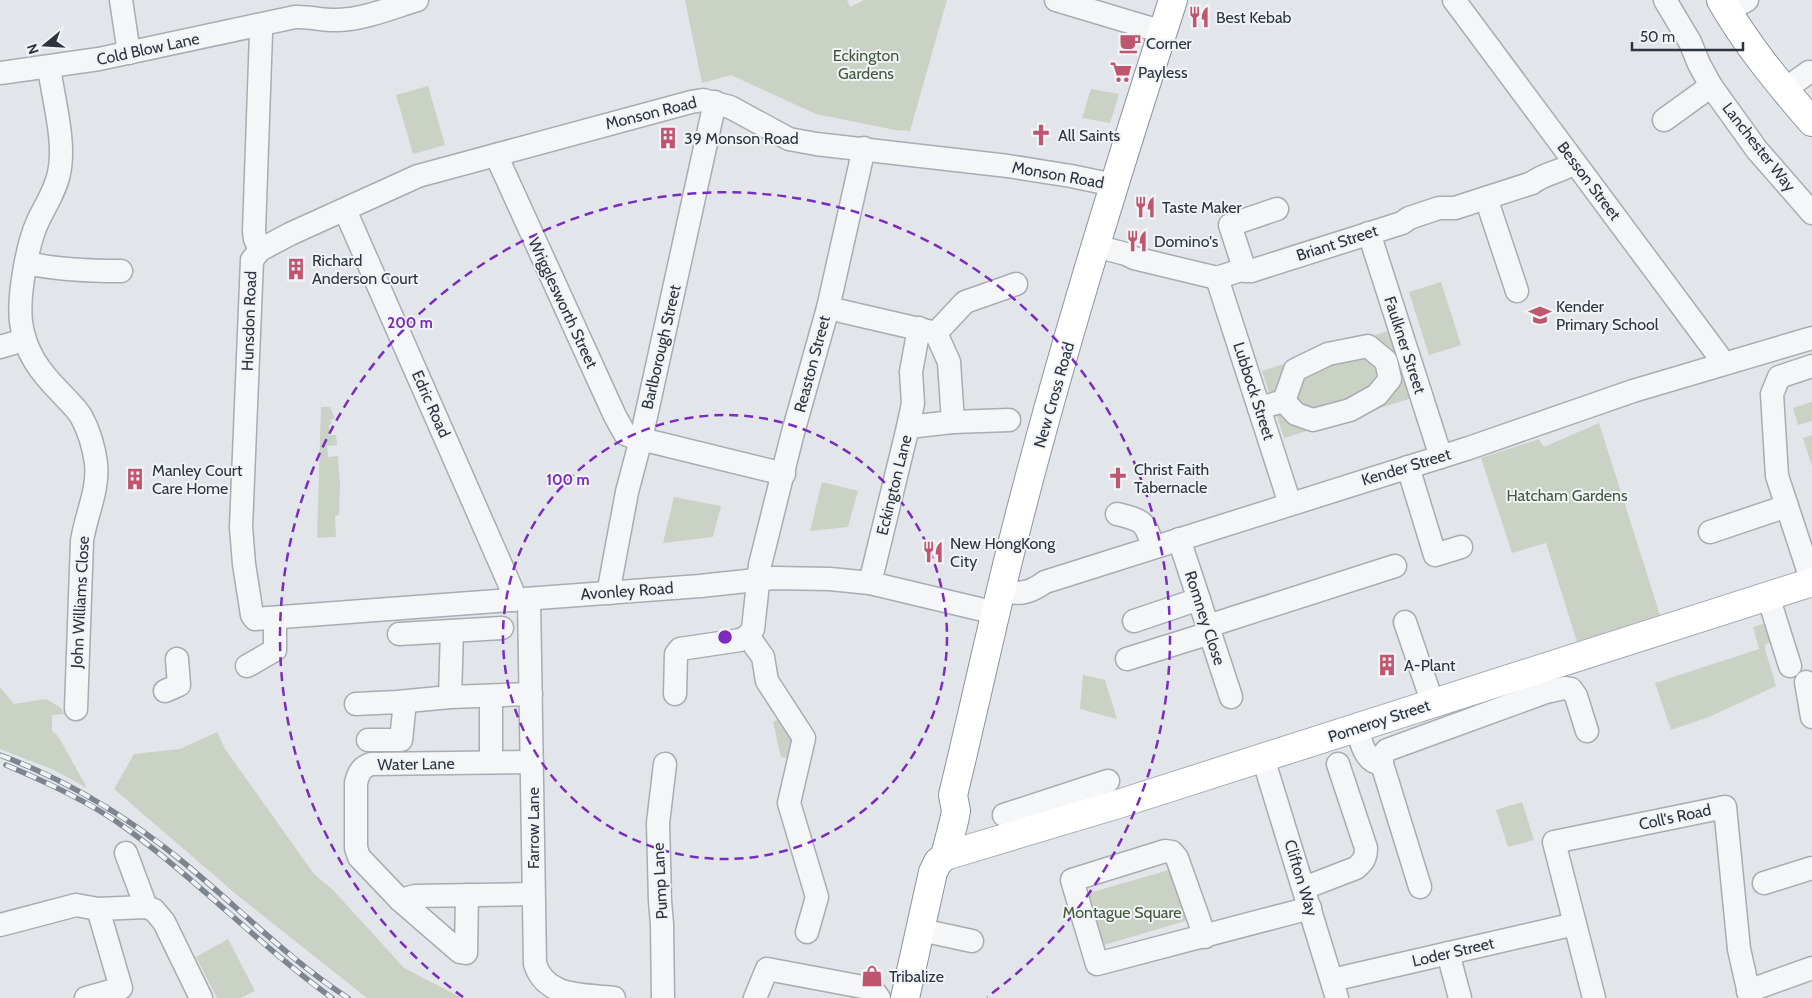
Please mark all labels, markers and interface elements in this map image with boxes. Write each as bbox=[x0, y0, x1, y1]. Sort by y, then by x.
restaurant icon: Best Kebab bbox=[1186, 4, 1212, 30]
place label: Best Kebab bbox=[1216, 8, 1292, 27]
north arrow bbox=[20, 20, 70, 70]
scale bar bbox=[1632, 20, 1743, 52]
text: 50 m bbox=[1640, 28, 1675, 46]
street label: Cold Blow Lane bbox=[95, 29, 201, 69]
cafe icon: Corner bbox=[1117, 30, 1143, 56]
place label: Corner bbox=[1146, 34, 1193, 53]
text: N bbox=[23, 42, 43, 57]
park label: Eckington Gardens bbox=[833, 46, 899, 83]
supermarket icon: Payless bbox=[1108, 59, 1134, 85]
place label: Payless bbox=[1138, 63, 1188, 82]
street label: Monson Road bbox=[603, 93, 699, 133]
street label: Lanchester Way bbox=[1718, 99, 1800, 195]
church icon: All Saints bbox=[1028, 122, 1054, 148]
building icon: 39 Monson Road bbox=[655, 125, 681, 151]
place label: All Saints bbox=[1058, 126, 1121, 145]
place label: 39 Monson Road bbox=[684, 129, 799, 148]
street label: Besson Street bbox=[1553, 138, 1625, 225]
street label: Monson Road bbox=[1010, 158, 1106, 192]
restaurant icon: Taste Maker bbox=[1132, 194, 1158, 220]
place label: Taste Maker bbox=[1162, 198, 1243, 217]
street label: Briant Street bbox=[1294, 221, 1381, 265]
restaurant icon: Domino's bbox=[1124, 228, 1150, 254]
place label: Domino's bbox=[1154, 232, 1219, 251]
street label: Wrigglesworth Street bbox=[524, 235, 602, 372]
place label: Richard Anderson Court bbox=[312, 251, 419, 288]
building icon: Richard Anderson Court bbox=[283, 256, 309, 282]
street label: Hunsdon Road bbox=[238, 271, 260, 371]
street label: Barlborough Street bbox=[637, 282, 685, 411]
street label: Faulkner Street bbox=[1380, 294, 1430, 397]
place label: Kender Primary School bbox=[1556, 297, 1659, 334]
school or university icon: Kender Primary School bbox=[1527, 302, 1553, 328]
street label: Reaston Street bbox=[790, 313, 834, 415]
text: 200 m bbox=[387, 314, 433, 332]
street label: New Cross Road bbox=[1030, 340, 1078, 450]
street label: Lubbock Street bbox=[1229, 340, 1279, 443]
street label: Edric Road bbox=[408, 367, 454, 441]
street label: Eckington Lane bbox=[872, 433, 916, 537]
street label: Kender Street bbox=[1359, 444, 1454, 490]
place label: Christ Faith Tabernacle bbox=[1134, 460, 1209, 497]
place label: Manley Court Care Home bbox=[152, 461, 243, 498]
church icon: Christ Faith Tabernacle bbox=[1105, 465, 1131, 491]
building icon: Manley Court Care Home bbox=[122, 466, 148, 492]
text: 100 m bbox=[546, 471, 590, 489]
park label: Hatcham Gardens bbox=[1506, 486, 1628, 505]
place label: New HongKong City bbox=[950, 534, 1056, 571]
street label: John Williams Close bbox=[67, 535, 93, 670]
restaurant icon: New HongKong City bbox=[920, 539, 946, 565]
street label: Romney Close bbox=[1181, 568, 1229, 668]
street label: Avonley Road bbox=[580, 578, 674, 604]
centre of rings bbox=[716, 628, 734, 646]
building icon: A-Plant bbox=[1374, 652, 1400, 678]
place label: A-Plant bbox=[1404, 656, 1456, 675]
street label: Pomeroy Street bbox=[1326, 695, 1433, 746]
street label: Water Lane bbox=[377, 754, 455, 774]
street label: Farrow Lane bbox=[524, 787, 543, 869]
street label: Coll's Road bbox=[1637, 800, 1713, 834]
street label: Clifton Way bbox=[1280, 837, 1322, 919]
street label: Pump Lane bbox=[649, 842, 671, 920]
park label: Montague Square bbox=[1063, 903, 1182, 922]
street label: Loder Street bbox=[1410, 933, 1496, 971]
shop icon: Tribalize bbox=[859, 963, 885, 989]
place label: Tribalize bbox=[889, 967, 944, 986]

